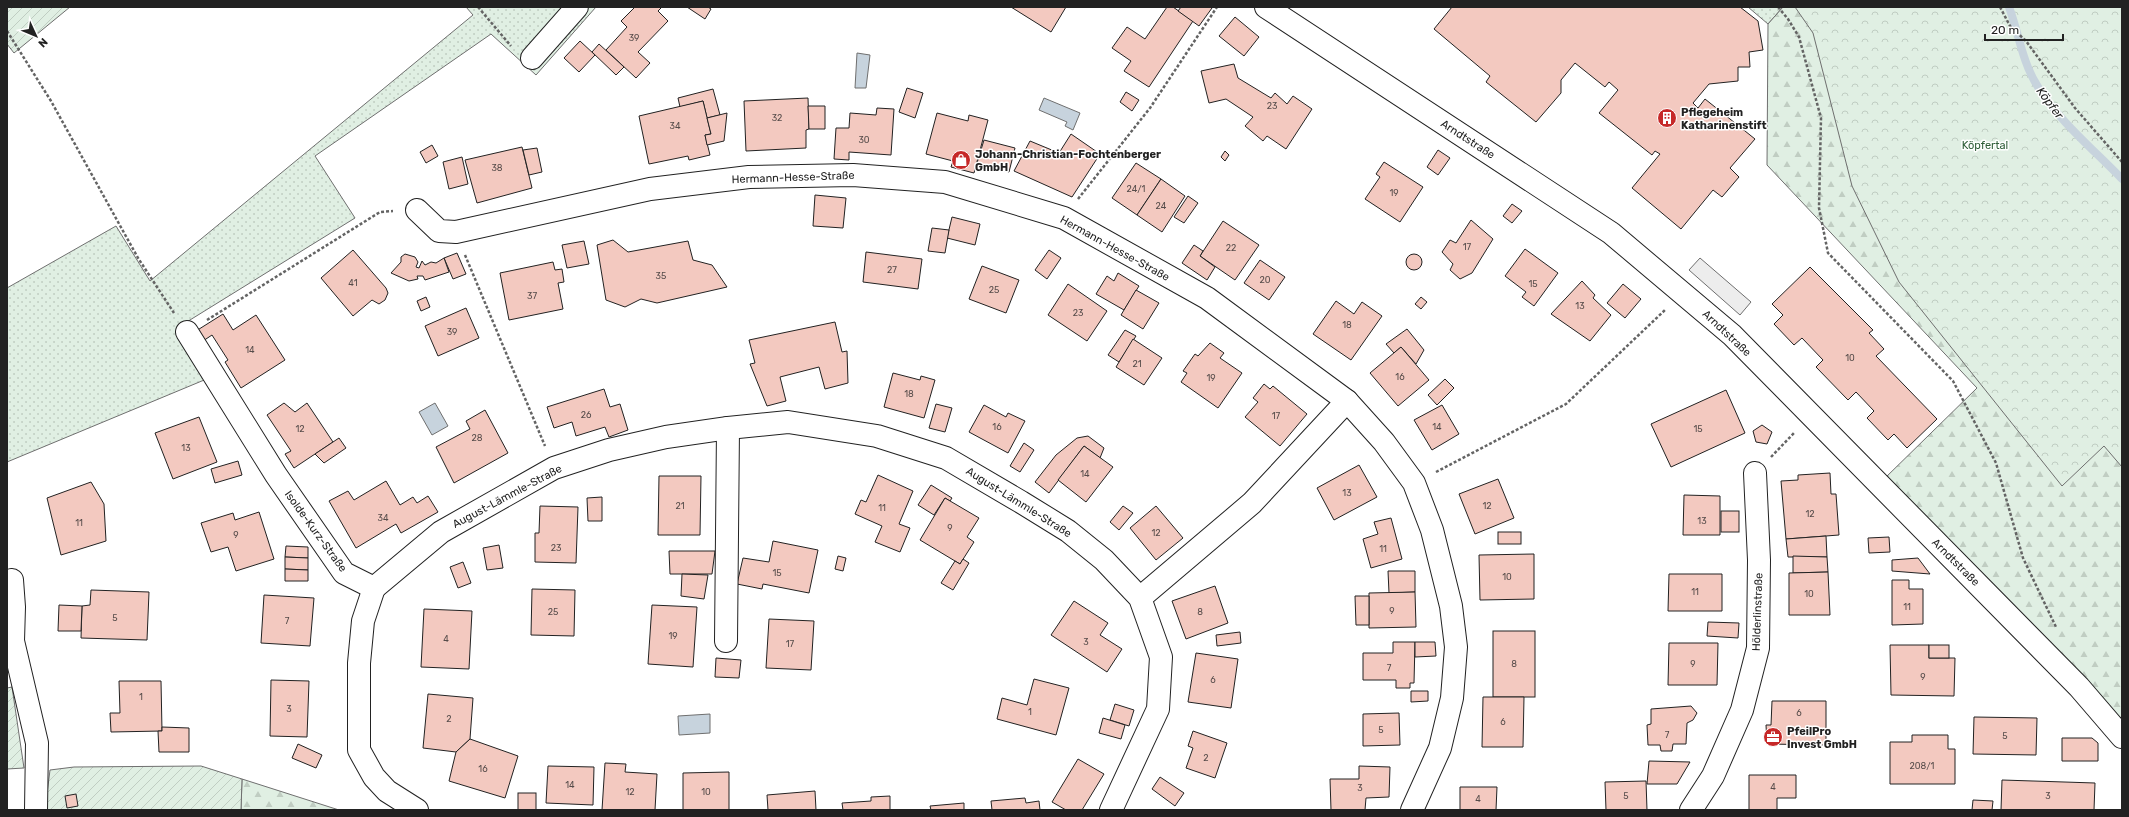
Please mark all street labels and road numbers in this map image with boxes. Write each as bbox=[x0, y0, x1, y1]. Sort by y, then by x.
street label: Arndtstraße bbox=[1438, 117, 1497, 162]
street label: Hermann-Hesse-Straße bbox=[731, 169, 855, 186]
street label: Hermann-Hesse-Straße bbox=[1058, 213, 1172, 284]
street label: Arndtstraße bbox=[1700, 308, 1754, 359]
street label: August-Lämmle-Straße bbox=[450, 462, 564, 531]
street label: August-Lämmle-Straße bbox=[964, 465, 1074, 540]
street label: Isolde-Kurz-Straße bbox=[282, 488, 349, 574]
street label: Arndtstraße bbox=[1929, 536, 1982, 589]
street label: Hölderlinstraße bbox=[1750, 573, 1765, 651]

